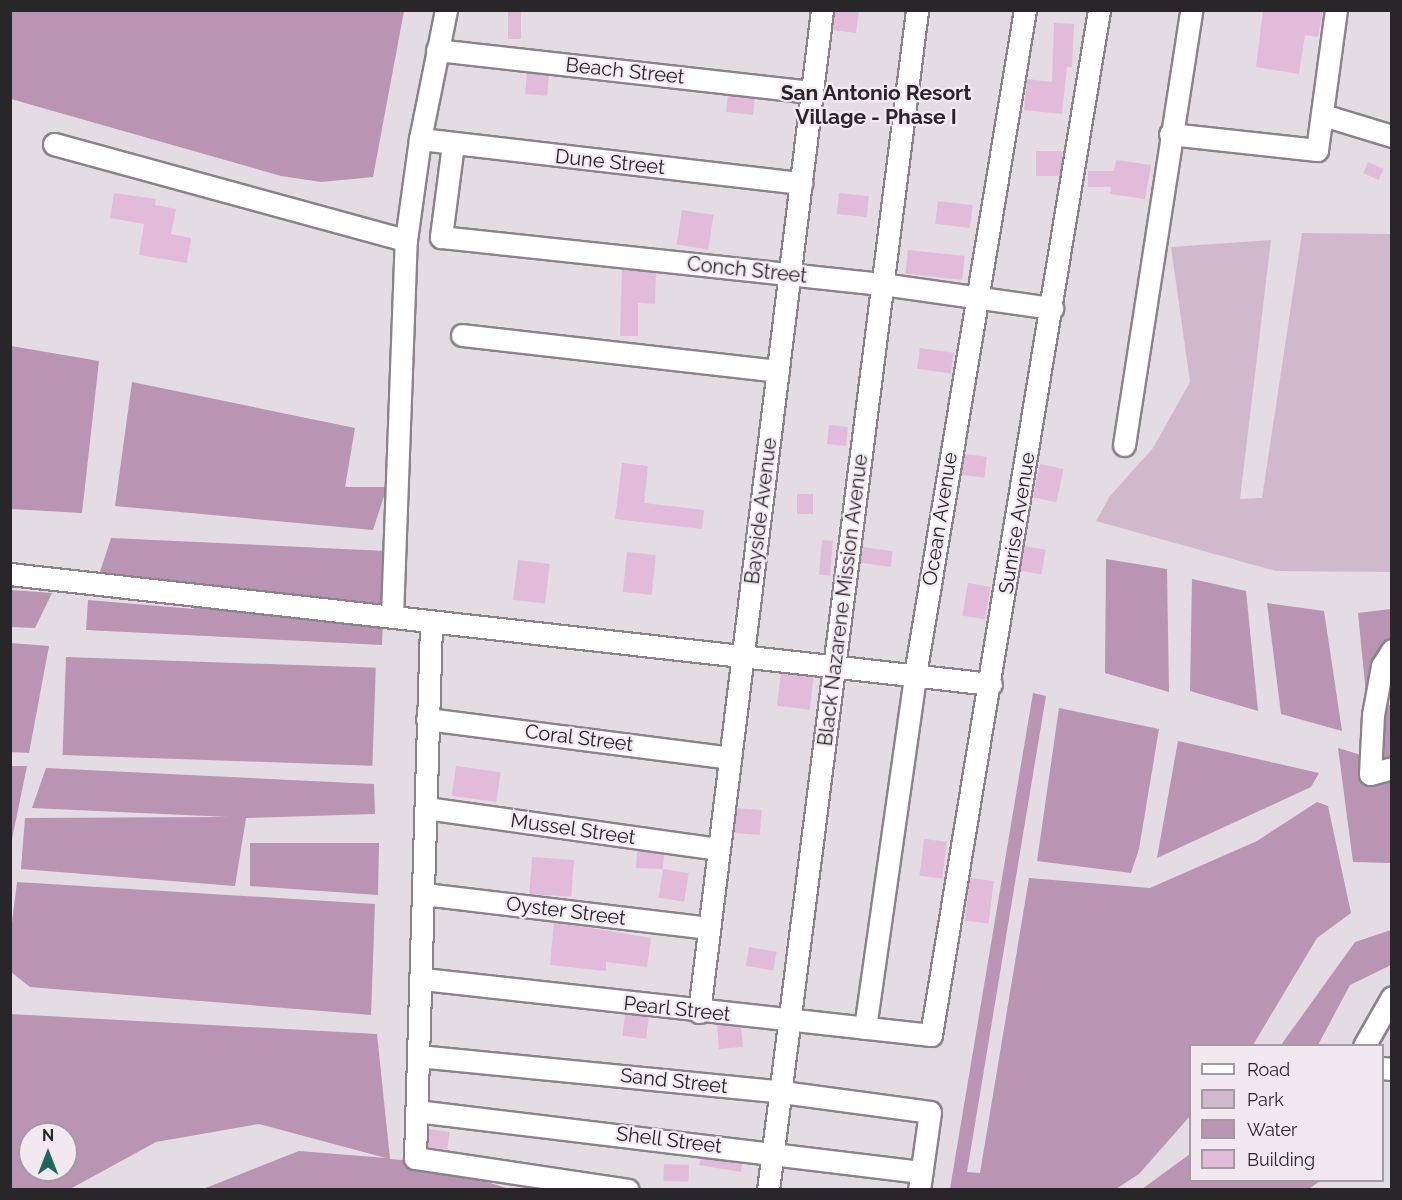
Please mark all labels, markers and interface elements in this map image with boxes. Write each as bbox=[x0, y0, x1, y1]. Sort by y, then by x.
street label: Beach Street bbox=[564, 53, 686, 89]
district label: San Antonio Resort Village - Phase I bbox=[780, 80, 972, 130]
street label: Dune Street bbox=[554, 144, 666, 180]
street label: Conch Street bbox=[686, 252, 808, 288]
street label: Bayside Avenue bbox=[740, 436, 782, 586]
street label: Ocean Avenue bbox=[918, 450, 962, 588]
street label: Sunrise Avenue bbox=[994, 450, 1040, 596]
street label: Black Nazarene Mission Avenue bbox=[813, 452, 873, 748]
street label: Coral Street bbox=[523, 719, 635, 757]
street label: Mussel Street bbox=[509, 808, 637, 850]
street label: Oyster Street bbox=[504, 892, 628, 930]
street label: Pearl Street bbox=[622, 991, 732, 1027]
legend bbox=[1189, 1044, 1384, 1182]
text: Road bbox=[1247, 1059, 1290, 1080]
street label: Sand Street bbox=[619, 1063, 729, 1099]
text: Park bbox=[1247, 1089, 1284, 1110]
text: Water bbox=[1247, 1119, 1297, 1140]
north arrow bbox=[18, 1122, 78, 1182]
street label: Shell Street bbox=[614, 1122, 724, 1158]
text: N bbox=[42, 1126, 54, 1145]
text: Building bbox=[1247, 1149, 1315, 1170]

